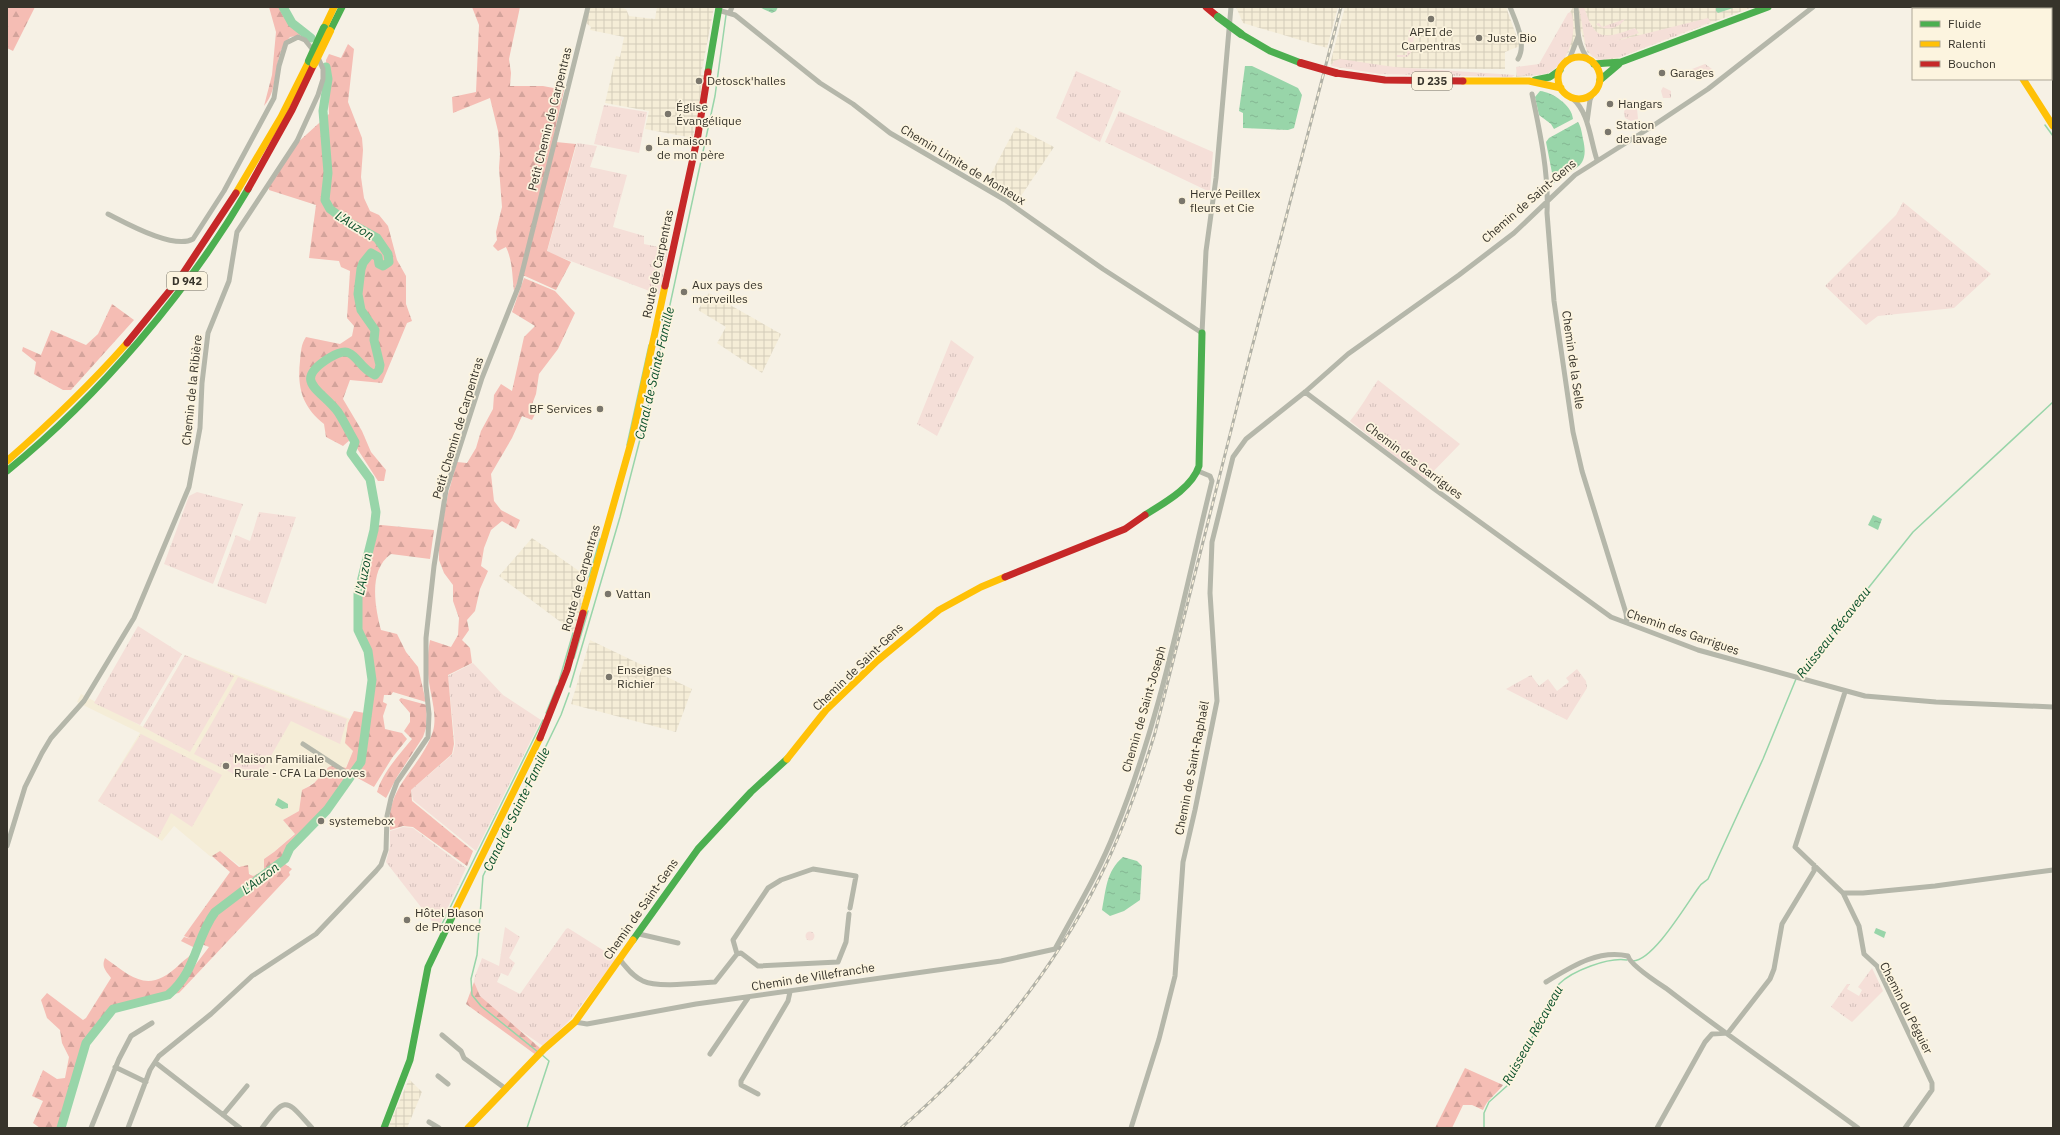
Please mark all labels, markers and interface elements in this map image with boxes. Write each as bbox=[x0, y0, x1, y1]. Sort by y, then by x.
legend bbox=[1912, 8, 2052, 80]
marker: APEI de Carpentras bbox=[1426, 14, 1436, 24]
text: Fluide bbox=[1948, 16, 1982, 31]
place label: APEI de Carpentras bbox=[1401, 24, 1461, 53]
place label: Juste Bio bbox=[1487, 30, 1537, 45]
marker: Juste Bio bbox=[1474, 33, 1484, 43]
text: Ralenti bbox=[1948, 36, 1986, 51]
street label: Petit Chemin de Carpentras bbox=[524, 45, 575, 192]
text: Bouchon bbox=[1948, 56, 1996, 71]
place label: Garages bbox=[1670, 65, 1714, 80]
marker: Garages bbox=[1657, 68, 1667, 78]
road number: D 235 bbox=[1412, 72, 1452, 90]
place label: Detosck'halles bbox=[707, 73, 786, 88]
marker: Detosck'halles bbox=[694, 76, 704, 86]
place label: Hangars bbox=[1618, 96, 1663, 111]
place label: Église Évangélique bbox=[676, 99, 742, 128]
marker: Hangars bbox=[1605, 99, 1615, 109]
marker: Église Évangélique bbox=[663, 109, 673, 119]
place label: Station de lavage bbox=[1616, 117, 1667, 146]
street label: Chemin Limite de Monteux bbox=[898, 121, 1029, 208]
marker: Station de lavage bbox=[1603, 127, 1613, 137]
place label: La maison de mon père bbox=[657, 133, 725, 162]
marker: La maison de mon père bbox=[644, 143, 654, 153]
street label: Chemin de Saint-Gens bbox=[1478, 155, 1579, 246]
place label: Hervé Peillex fleurs et Cie bbox=[1190, 186, 1260, 215]
marker: Hervé Peillex fleurs et Cie bbox=[1177, 196, 1187, 206]
water label: L'Auzon bbox=[332, 207, 377, 244]
street label: Route de Carpentras bbox=[639, 208, 676, 319]
road number: D 942 bbox=[167, 272, 207, 290]
place label: Aux pays des merveilles bbox=[692, 277, 763, 306]
marker: Aux pays des merveilles bbox=[679, 287, 689, 297]
water label: Canal de Sainte Famille bbox=[631, 305, 678, 441]
street label: Chemin de la Selle bbox=[1559, 310, 1588, 411]
street label: Chemin de la Ribière bbox=[178, 334, 205, 446]
street label: Petit Chemin de Carpentras bbox=[429, 355, 486, 501]
place label: BF Services bbox=[529, 401, 592, 416]
marker: BF Services bbox=[595, 404, 605, 414]
street label: Chemin des Garrigues bbox=[1363, 419, 1466, 502]
street label: Route de Carpentras bbox=[558, 523, 603, 633]
water label: L'Auzon bbox=[351, 552, 376, 597]
water label: Ruisseau Récaveau bbox=[1792, 583, 1874, 681]
place label: Vattan bbox=[616, 586, 651, 601]
marker: Vattan bbox=[603, 589, 613, 599]
street label: Chemin des Garrigues bbox=[1625, 605, 1742, 658]
street label: Chemin de Saint-Gens bbox=[809, 619, 906, 714]
street label: Chemin de Saint-Joseph bbox=[1118, 644, 1169, 774]
place label: Enseignes Richier bbox=[617, 662, 672, 691]
marker: Enseignes Richier bbox=[604, 672, 614, 682]
street label: Chemin de Saint-Raphaël bbox=[1171, 700, 1212, 836]
water label: Canal de Sainte Famille bbox=[479, 744, 554, 874]
place label: Maison Familiale Rurale - CFA La Denoves bbox=[234, 751, 365, 780]
marker: Maison Familiale Rurale - CFA La Denoves bbox=[221, 761, 231, 771]
place label: systemebox bbox=[329, 813, 394, 828]
marker: systemebox bbox=[316, 816, 326, 826]
street label: Chemin de Saint-Gens bbox=[600, 855, 681, 962]
water label: L'Auzon bbox=[238, 859, 282, 898]
place label: Hôtel Blason de Provence bbox=[415, 905, 484, 934]
marker: Hôtel Blason de Provence bbox=[402, 915, 412, 925]
street label: Chemin de Villefranche bbox=[750, 959, 876, 994]
street label: Chemin du Péguier bbox=[1877, 959, 1936, 1057]
water label: Ruisseau Récaveau bbox=[1498, 982, 1567, 1088]

